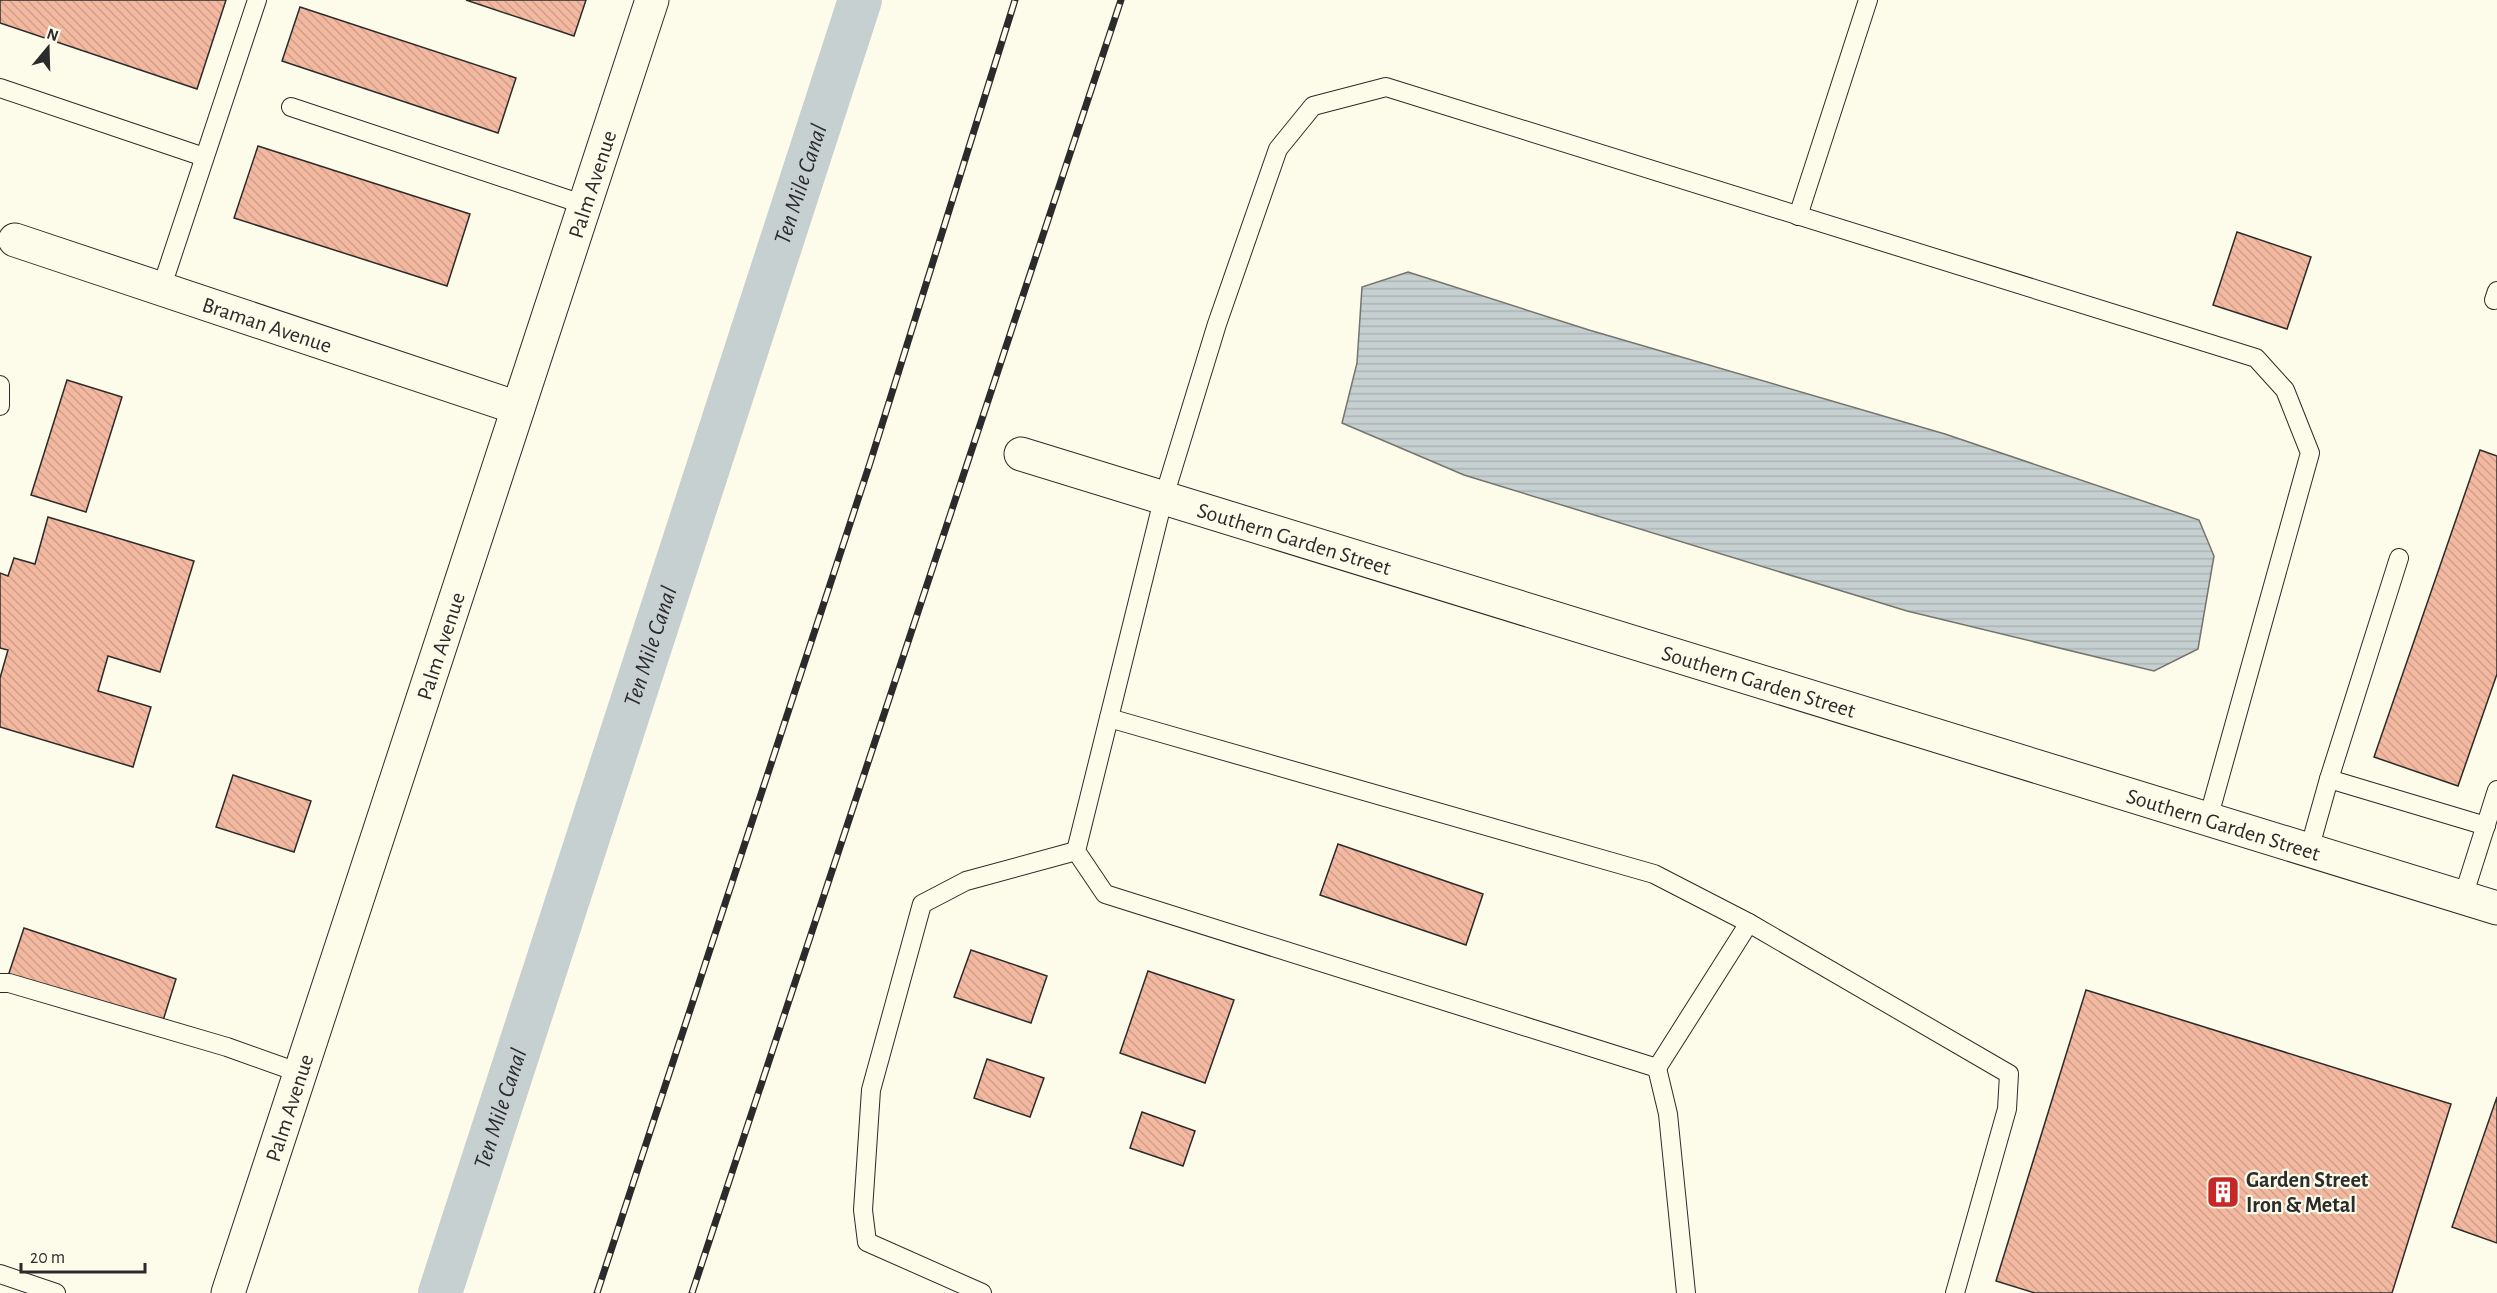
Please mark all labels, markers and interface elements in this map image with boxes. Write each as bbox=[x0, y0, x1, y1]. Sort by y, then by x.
north arrow bbox=[18, 18, 78, 78]
text: N bbox=[45, 25, 60, 44]
water label: Ten Mile Canal bbox=[770, 121, 832, 248]
street label: Palm Avenue bbox=[565, 128, 620, 241]
street label: Braman Avenue bbox=[199, 293, 335, 357]
street label: Southern Garden Street bbox=[1195, 499, 1393, 579]
water label: Ten Mile Canal bbox=[620, 583, 682, 710]
street label: Palm Avenue bbox=[413, 590, 469, 703]
street label: Southern Garden Street bbox=[1659, 642, 1858, 722]
street label: Southern Garden Street bbox=[2124, 785, 2323, 865]
water label: Ten Mile Canal bbox=[470, 1046, 532, 1172]
street label: Palm Avenue bbox=[262, 1051, 318, 1165]
place label: Garden Street Iron & Metal bbox=[2246, 1169, 2369, 1216]
building icon: Garden Street Iron & Metal bbox=[2205, 1174, 2241, 1210]
scale bar bbox=[21, 1236, 146, 1274]
text: 20 m bbox=[30, 1249, 65, 1267]

